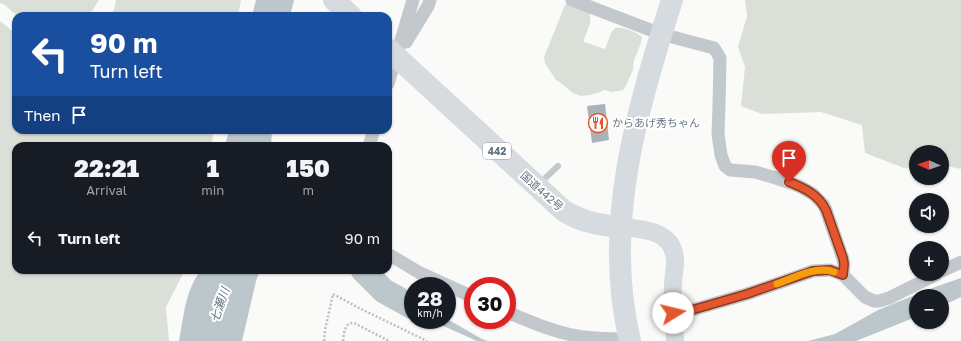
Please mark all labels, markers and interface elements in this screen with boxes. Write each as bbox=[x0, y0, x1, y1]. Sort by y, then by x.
text: 90 m bbox=[90, 26, 157, 59]
icon: left bbox=[24, 28, 76, 80]
text: Turn left bbox=[90, 60, 163, 82]
icon: arrive bbox=[68, 104, 90, 126]
text: Then bbox=[24, 106, 60, 124]
restaurant icon: からあげ秀ちゃん bbox=[587, 112, 609, 134]
place label: からあげ秀ちゃん bbox=[612, 116, 700, 129]
pin bbox=[772, 141, 806, 182]
road number: 442 bbox=[483, 143, 511, 159]
north arrow bbox=[909, 145, 949, 185]
map controls bbox=[909, 145, 949, 329]
icon: arrive bbox=[778, 147, 800, 169]
text: 22:21 bbox=[74, 153, 139, 182]
text: 1 bbox=[206, 153, 219, 182]
text: 150 bbox=[286, 153, 330, 182]
street label: 国道442号 bbox=[518, 168, 566, 213]
text: Arrival bbox=[86, 182, 127, 198]
text: min bbox=[201, 182, 224, 198]
text: m bbox=[302, 182, 314, 198]
button: sound bbox=[909, 193, 949, 233]
icon: left bbox=[24, 227, 46, 249]
text: Turn left bbox=[58, 229, 120, 247]
text: 90 m bbox=[345, 229, 380, 247]
button: + bbox=[909, 241, 949, 281]
speed limit sign: 30 bbox=[464, 277, 516, 329]
water label: 七瀬川 bbox=[207, 283, 233, 324]
text: 28 bbox=[417, 286, 442, 310]
button: − bbox=[909, 289, 949, 329]
position arrow bbox=[652, 292, 694, 334]
text: km/h bbox=[417, 307, 443, 319]

